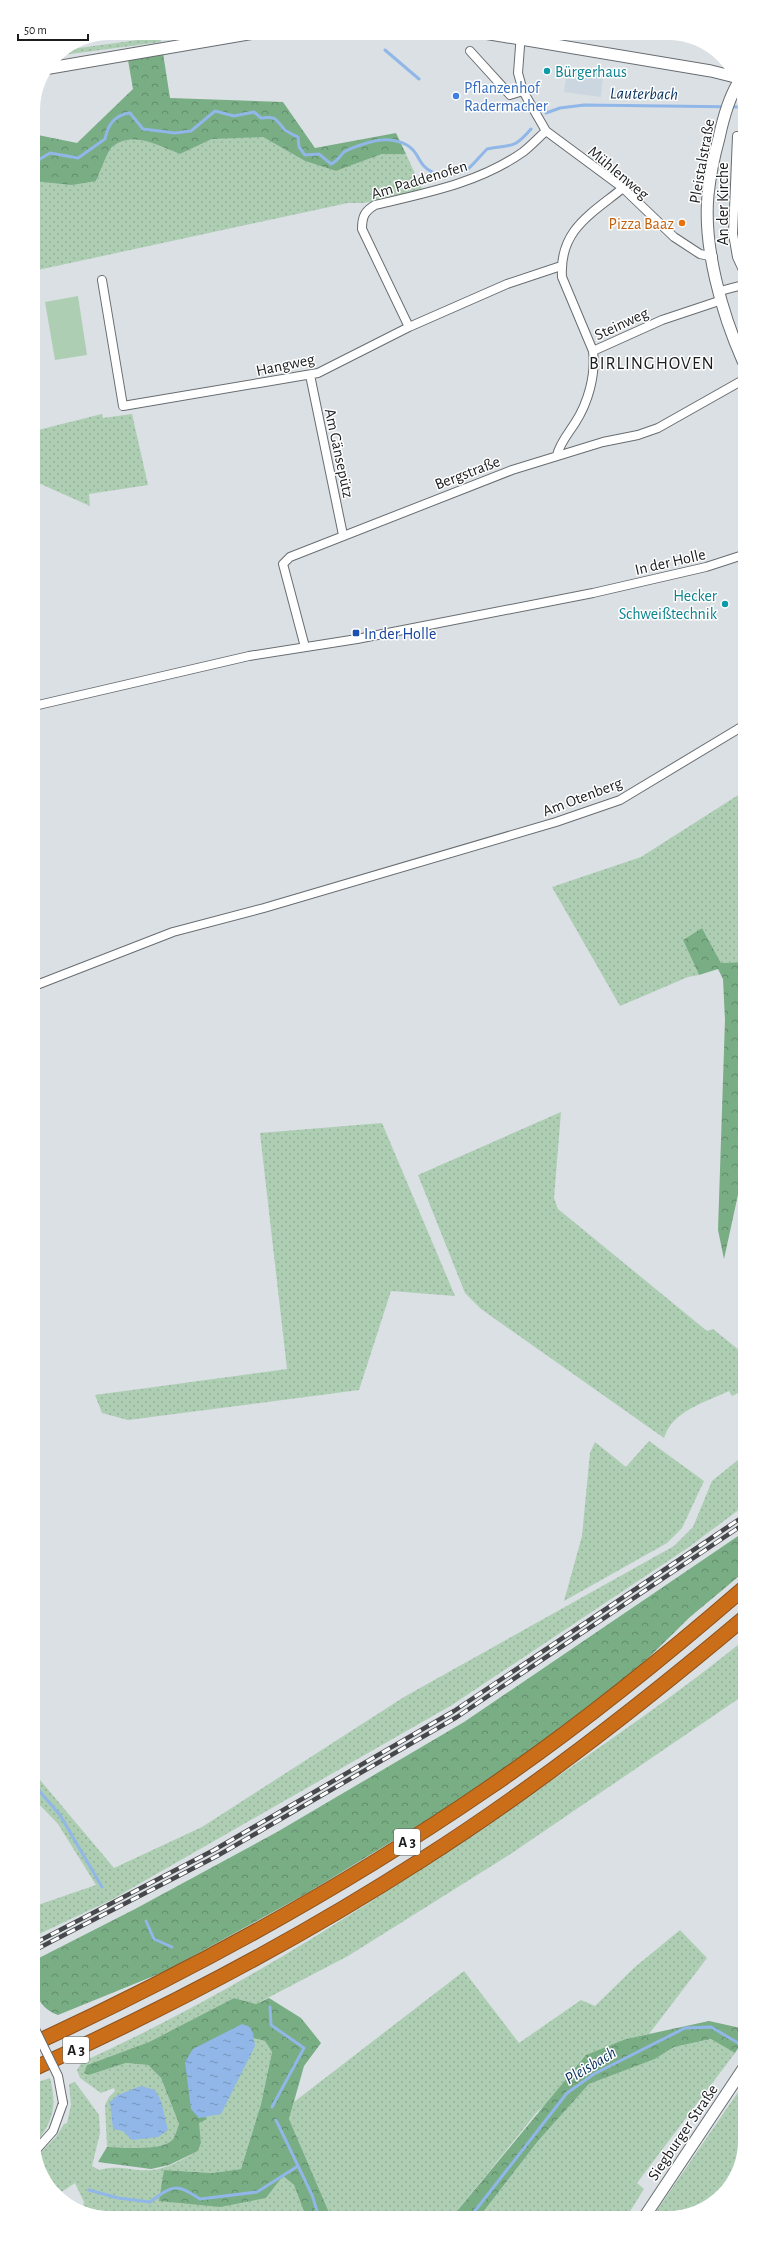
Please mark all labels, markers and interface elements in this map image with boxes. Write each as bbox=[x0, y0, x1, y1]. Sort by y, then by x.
scale bar bbox=[18, 16, 88, 42]
text: 50 m bbox=[24, 24, 47, 36]
place label: Bürgerhaus bbox=[555, 64, 627, 80]
marker: Bürgerhaus bbox=[542, 66, 552, 76]
place label: Pflanzenhof Radermacher bbox=[464, 80, 549, 114]
water label: Lauterbach bbox=[610, 84, 678, 103]
marker: Pflanzenhof Radermacher bbox=[451, 91, 461, 101]
street label: Pleistalstraße bbox=[687, 118, 717, 205]
street label: Mühlenweg bbox=[585, 143, 652, 203]
street label: Am Paddenofen bbox=[369, 158, 469, 202]
street label: An der Kirche bbox=[715, 162, 731, 246]
place label: Pizza Baaz bbox=[609, 216, 674, 232]
marker: Pizza Baaz bbox=[677, 218, 687, 228]
street label: Steinweg bbox=[592, 304, 651, 343]
street label: Hangweg bbox=[254, 351, 316, 379]
district label: BIRLINGHOVEN bbox=[589, 355, 715, 373]
street label: Am Gänsepütz bbox=[322, 407, 356, 500]
street label: Bergstraße bbox=[433, 453, 502, 493]
street label: In der Holle bbox=[633, 546, 707, 578]
place label: Hecker Schweißtechnik bbox=[619, 588, 718, 622]
marker: Hecker Schweißtechnik bbox=[720, 599, 730, 609]
place label: In der Holle bbox=[364, 626, 436, 642]
marker: In der Holle bbox=[351, 628, 361, 638]
street label: Am Otenberg bbox=[540, 774, 625, 819]
road number: A 3 bbox=[394, 1829, 420, 1855]
road number: A 3 bbox=[63, 2037, 89, 2063]
water label: Pleisbach bbox=[562, 2043, 619, 2087]
street label: Siegburger Straße bbox=[645, 2082, 721, 2184]

